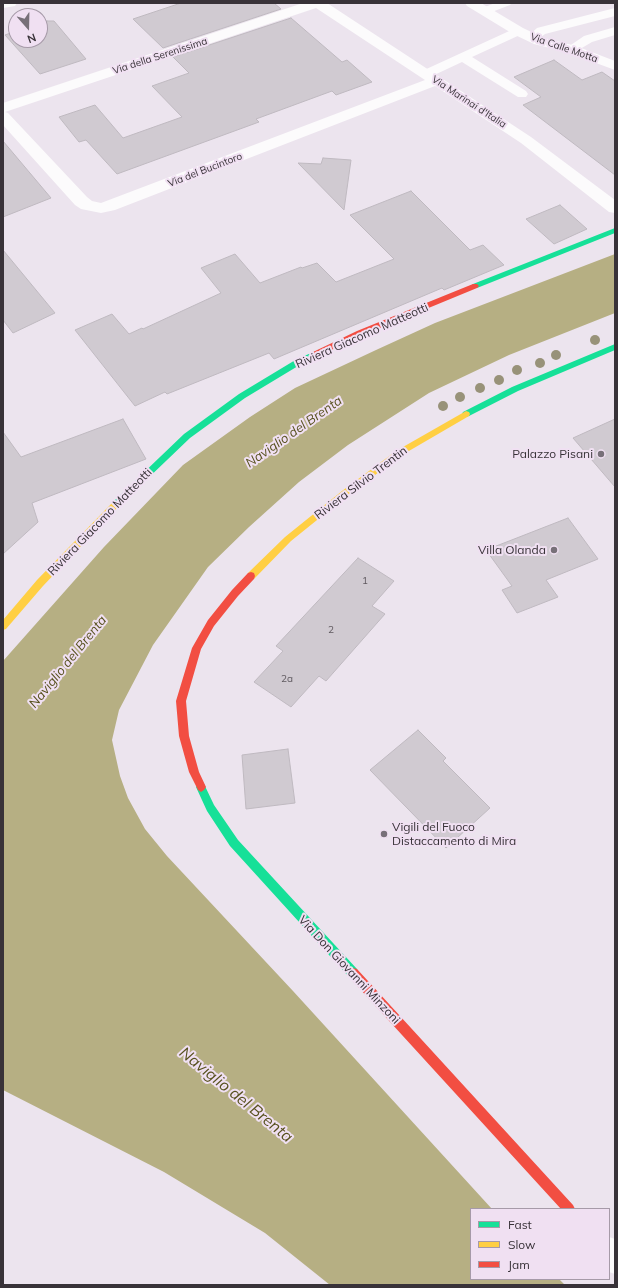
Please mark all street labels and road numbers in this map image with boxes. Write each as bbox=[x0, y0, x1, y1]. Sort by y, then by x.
street label: Via Calle Motta bbox=[529, 31, 599, 65]
street label: Via della Serenissima bbox=[111, 35, 209, 77]
street label: Via Marinai d'Italia bbox=[429, 73, 509, 131]
street label: Via del Bucintoro bbox=[166, 150, 244, 190]
street label: Riviera Giacomo Matteotti bbox=[293, 300, 431, 372]
street label: Riviera Silvio Trentin bbox=[312, 443, 410, 523]
street label: Riviera Giacomo Matteotti bbox=[45, 465, 155, 579]
street label: Via Don Giovanni Minzoni bbox=[295, 913, 403, 1027]

